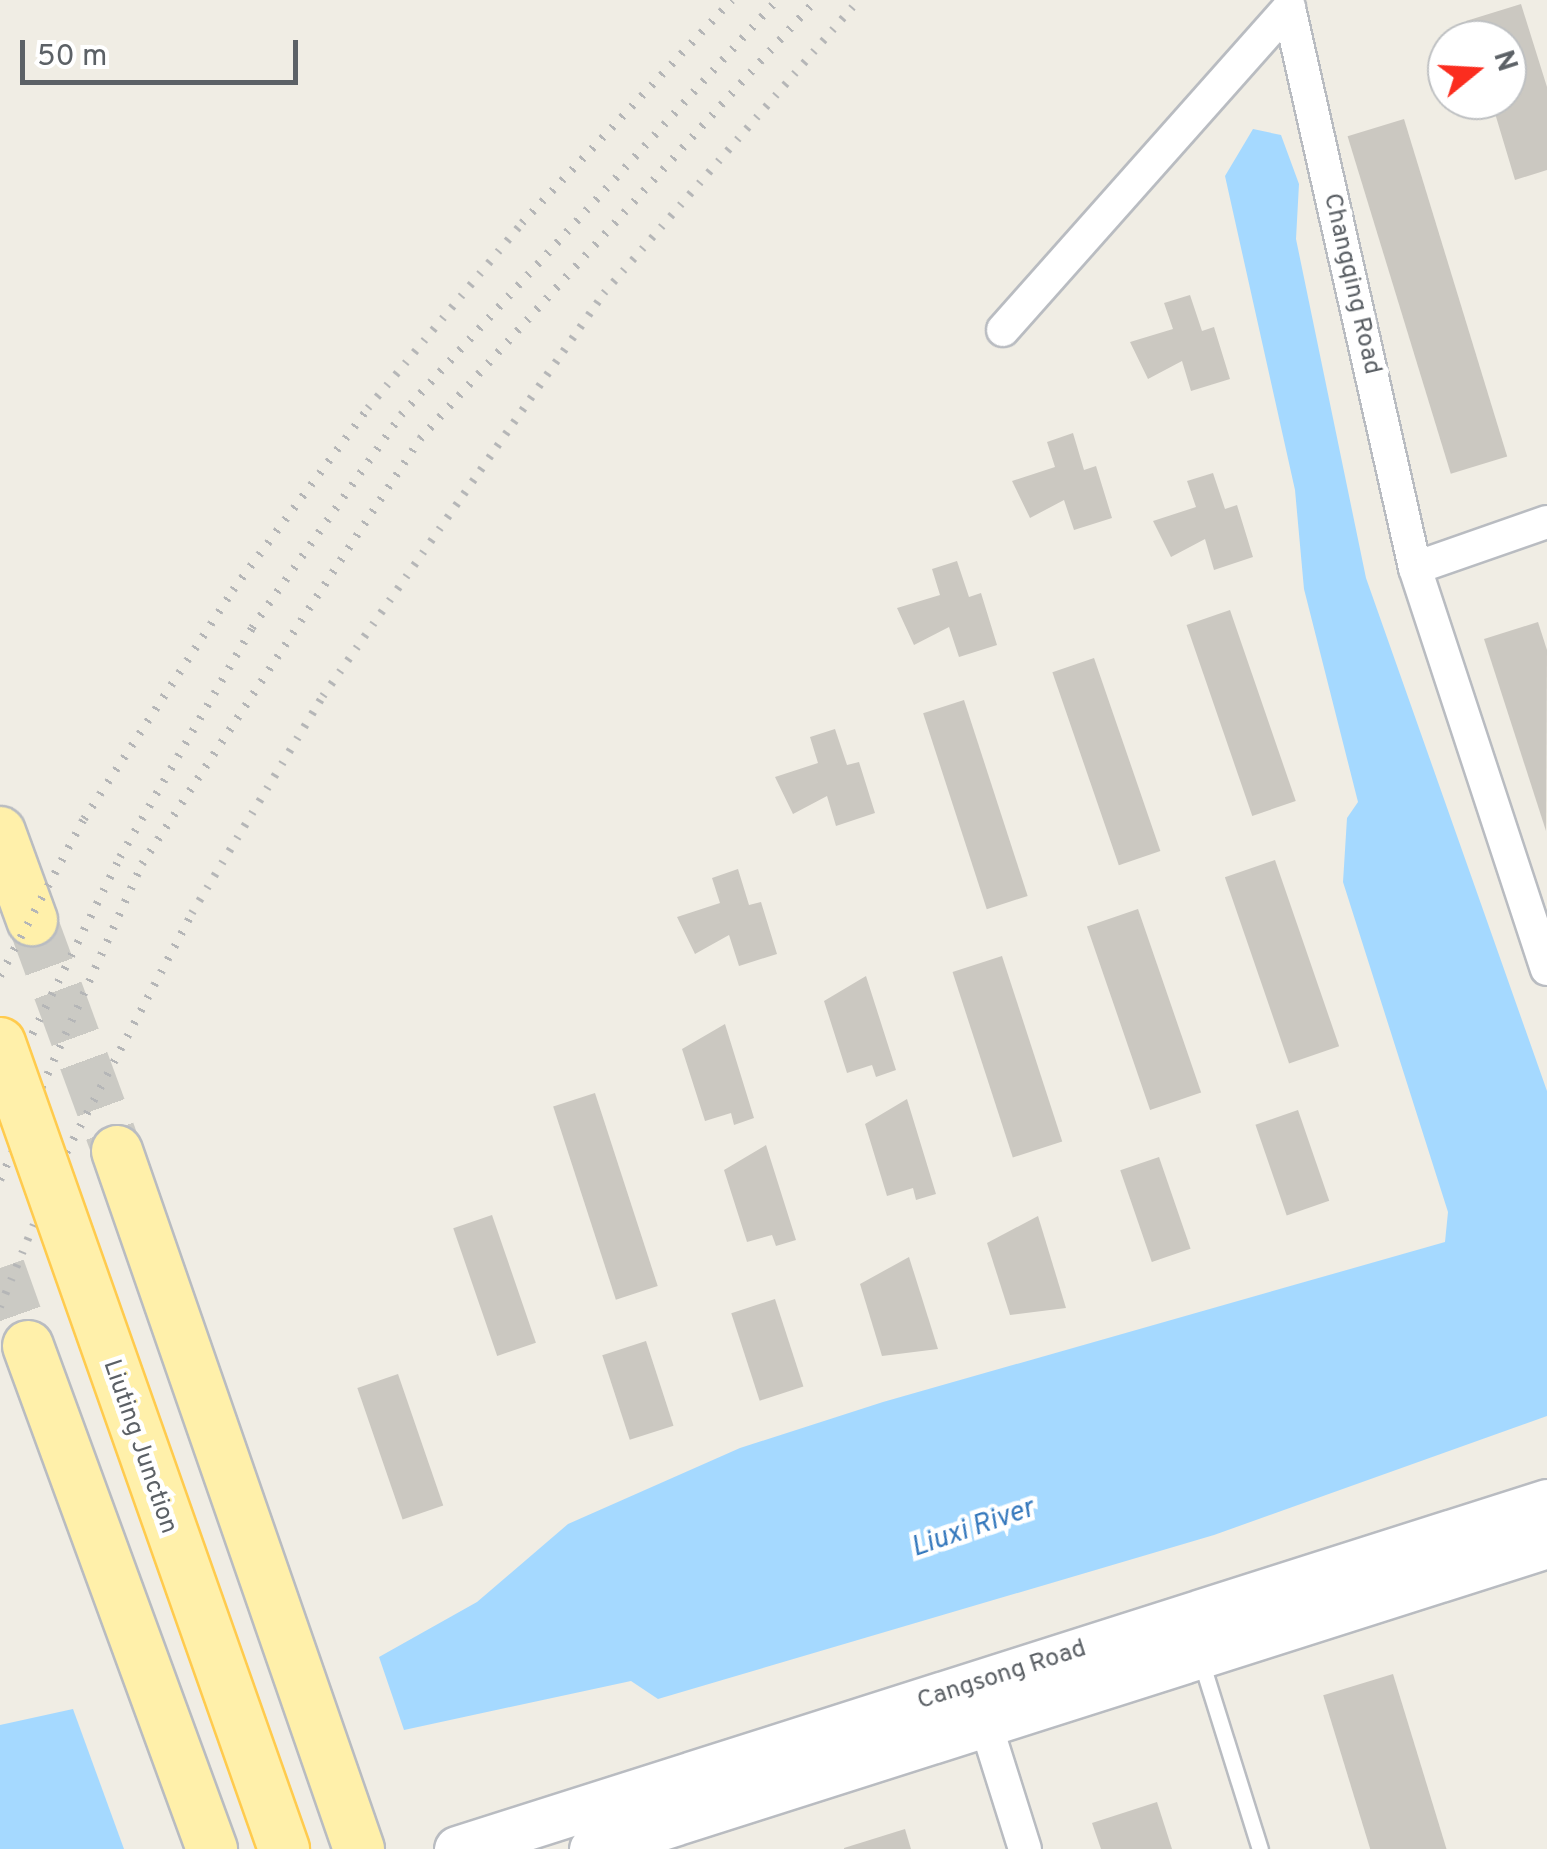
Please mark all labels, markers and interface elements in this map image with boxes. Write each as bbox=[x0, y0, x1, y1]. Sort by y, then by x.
scale bar bbox=[25, 20, 302, 82]
north arrow bbox=[1427, 20, 1527, 120]
text: 50 m bbox=[37, 39, 107, 76]
text: N bbox=[1483, 46, 1524, 76]
street label: Changqing Road bbox=[1316, 191, 1386, 377]
street label: Liuting Junction bbox=[95, 1356, 183, 1538]
water label: Liuxi River bbox=[907, 1492, 1039, 1566]
street label: Cangsong Road bbox=[914, 1635, 1090, 1717]

